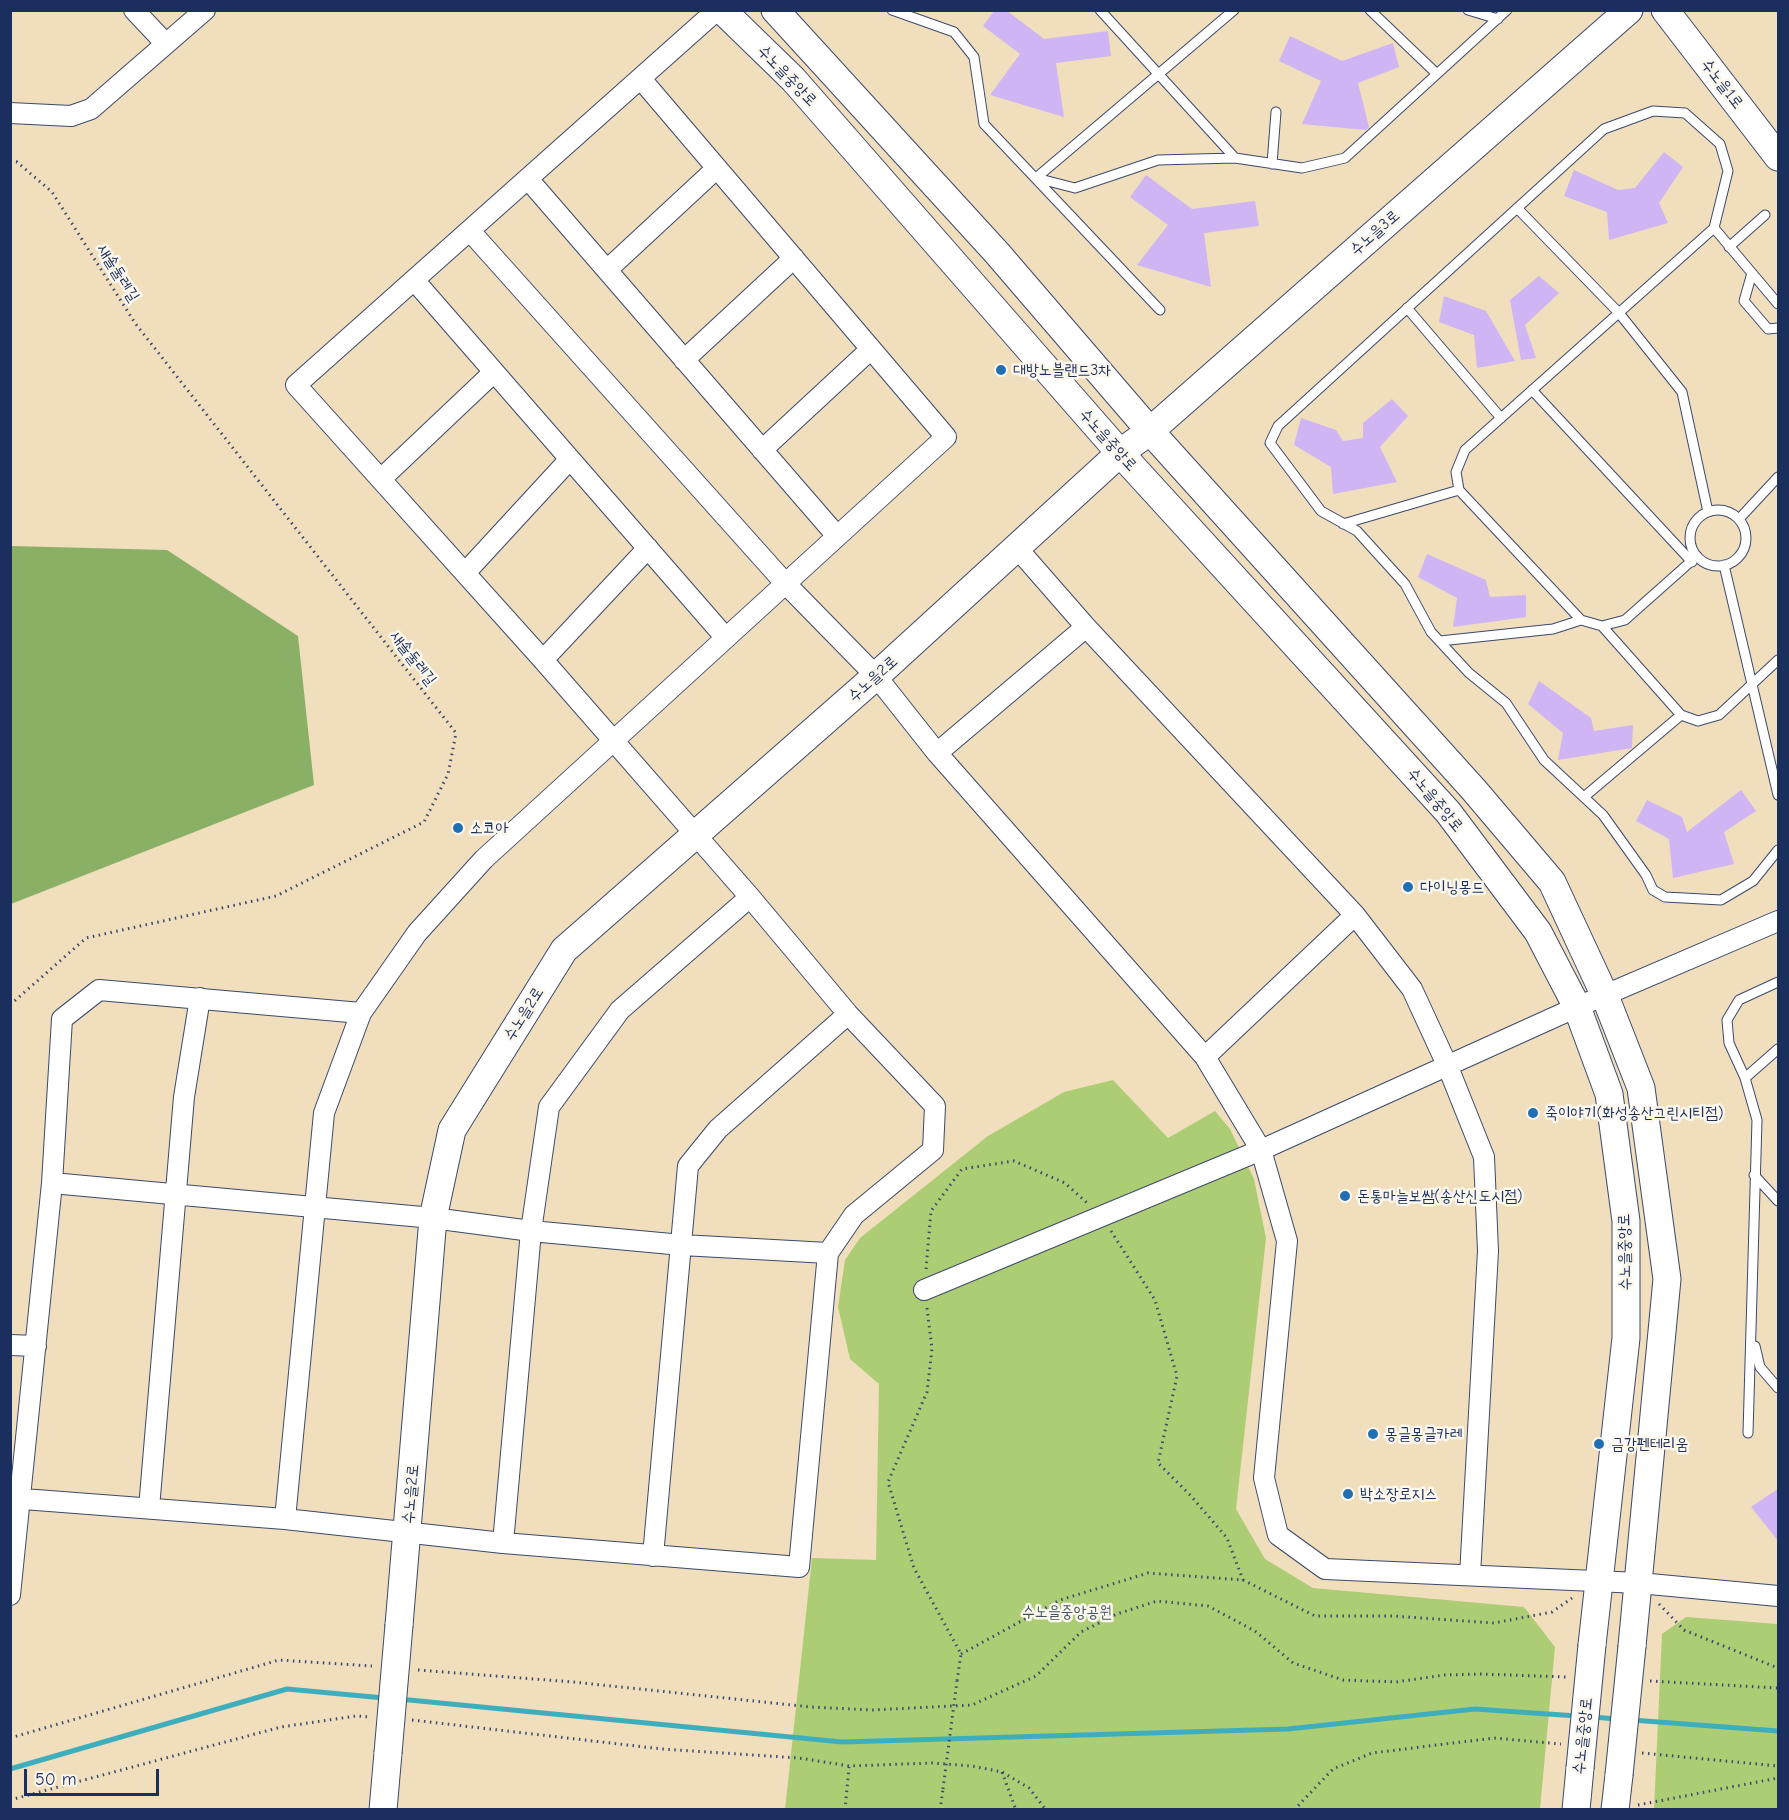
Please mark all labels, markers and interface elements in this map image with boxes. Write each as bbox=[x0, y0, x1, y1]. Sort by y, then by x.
street label: 수노을중앙로 bbox=[753, 42, 821, 110]
street label: 수노을1로 bbox=[1697, 55, 1747, 113]
street label: 수노을3로 bbox=[1346, 206, 1404, 260]
street label: 새솔둘레길 bbox=[93, 241, 143, 305]
place label: 대방노블랜드3차 bbox=[1013, 360, 1111, 380]
marker: 대방노블랜드3차 bbox=[994, 363, 1008, 377]
street label: 수노을중앙로 bbox=[1075, 405, 1141, 475]
street label: 새솔둘레길 bbox=[386, 627, 440, 689]
street label: 수노을2로 bbox=[844, 652, 902, 706]
street label: 수노을중앙로 bbox=[1403, 764, 1467, 836]
place label: 소코아 bbox=[470, 818, 509, 838]
marker: 소코아 bbox=[451, 821, 465, 835]
place label: 다이닝몽드 bbox=[1420, 877, 1484, 897]
marker: 다이닝몽드 bbox=[1401, 880, 1415, 894]
street label: 수노을2로 bbox=[500, 984, 548, 1044]
place label: 죽이야기(화성송산그린시티점) bbox=[1545, 1103, 1723, 1123]
marker: 죽이야기(화성송산그린시티점) bbox=[1526, 1106, 1540, 1120]
place label: 돈통마늘보쌈(송산신도시점) bbox=[1357, 1186, 1523, 1206]
marker: 돈통마늘보쌈(송산신도시점) bbox=[1338, 1189, 1352, 1203]
street label: 수노을중앙로 bbox=[1615, 1213, 1635, 1291]
place label: 몽글몽글카레 bbox=[1385, 1424, 1462, 1444]
marker: 몽글몽글카레 bbox=[1366, 1427, 1380, 1441]
place label: 금강펜테리움 bbox=[1611, 1434, 1688, 1454]
marker: 금강펜테리움 bbox=[1592, 1437, 1606, 1451]
street label: 수노을2로 bbox=[399, 1463, 423, 1525]
place label: 박소장로지스 bbox=[1360, 1484, 1437, 1504]
marker: 박소장로지스 bbox=[1341, 1487, 1355, 1501]
park label: 수노을중앙공원 bbox=[1022, 1602, 1112, 1622]
street label: 수노을중앙로 bbox=[1569, 1697, 1597, 1775]
scale bar bbox=[27, 1757, 162, 1795]
text: 50 m bbox=[35, 1769, 77, 1790]

